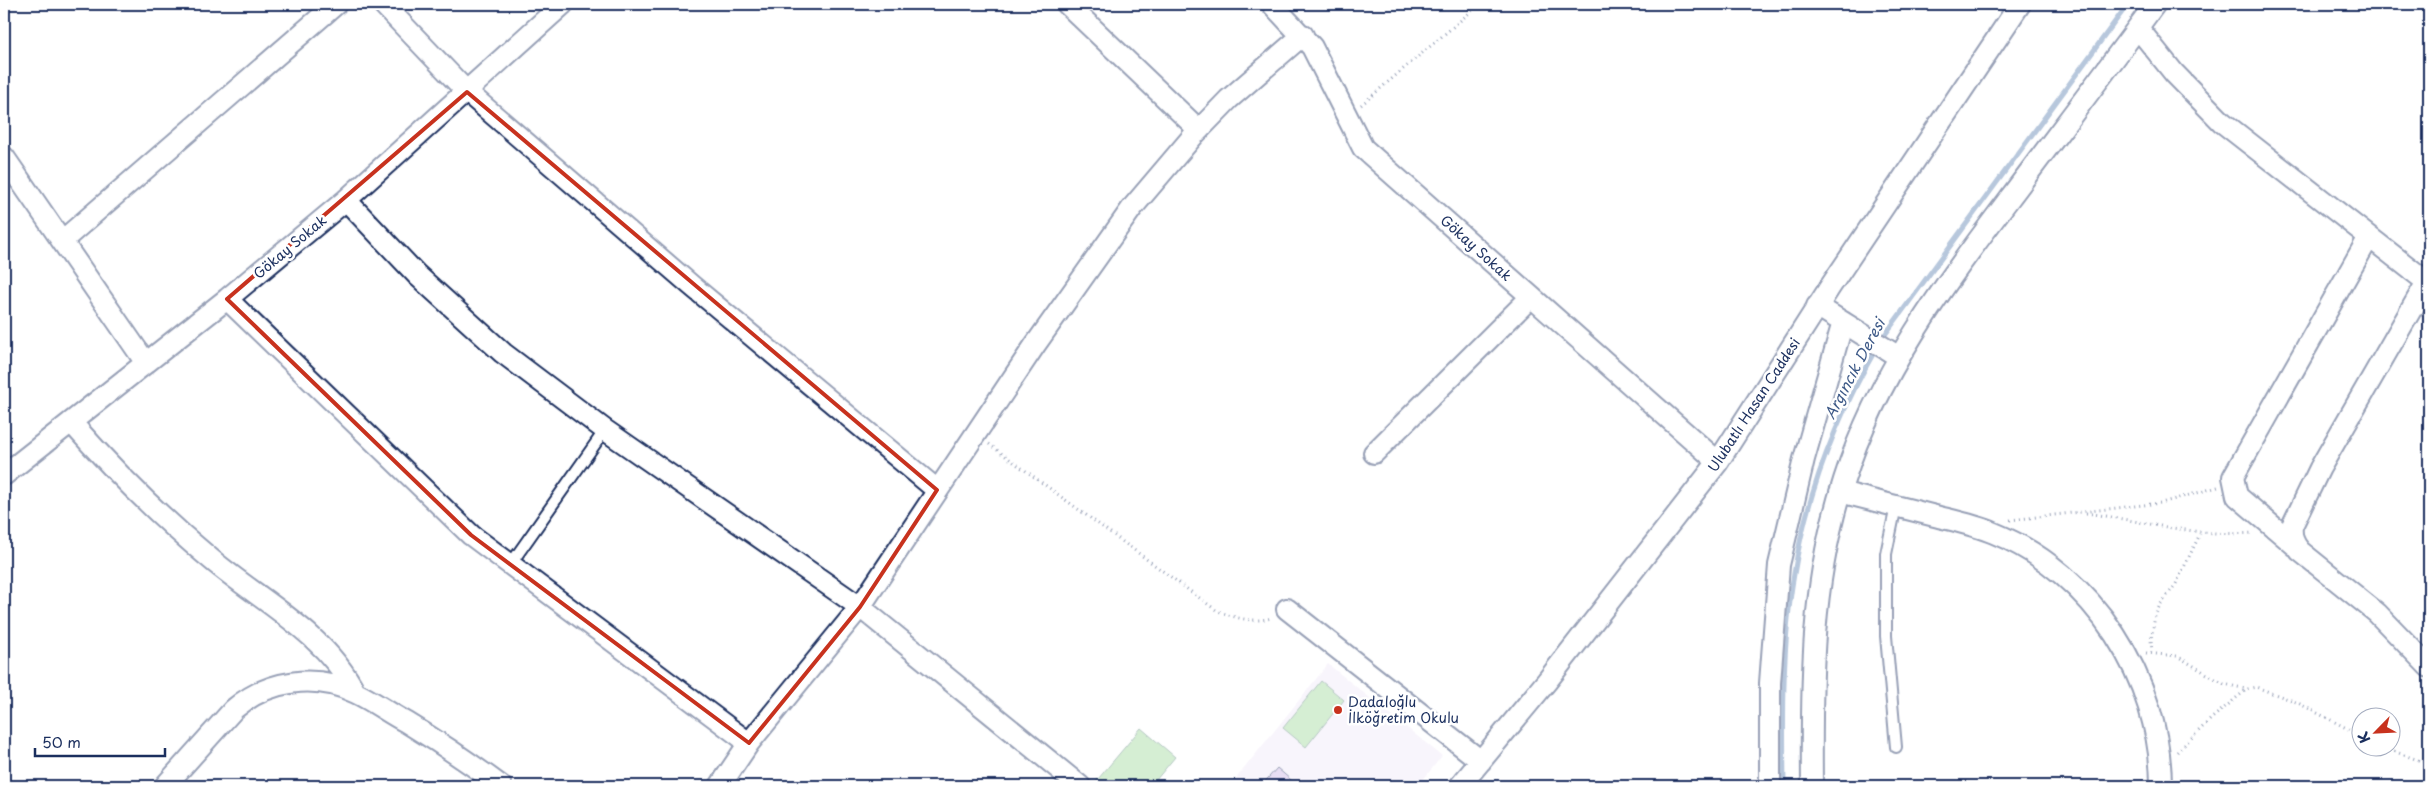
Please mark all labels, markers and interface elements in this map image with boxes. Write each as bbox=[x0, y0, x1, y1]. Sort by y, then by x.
street label: Gökay Sokak bbox=[249, 210, 331, 284]
street label: Gökay Sokak bbox=[1436, 210, 1517, 286]
water label: Argıncık Deresi bbox=[1818, 312, 1891, 423]
street label: Ulubatlı Hasan Caddesi bbox=[1702, 333, 1805, 476]
place label: Dadaloğlu İlköğretim Okulu bbox=[1348, 691, 1459, 728]
marker: Dadaloğlu İlköğretim Okulu bbox=[1332, 704, 1344, 716]
north arrow bbox=[2350, 708, 2400, 758]
scale bar bbox=[35, 725, 165, 757]
text: K bbox=[2352, 729, 2375, 746]
text: 50 m bbox=[42, 730, 81, 753]

